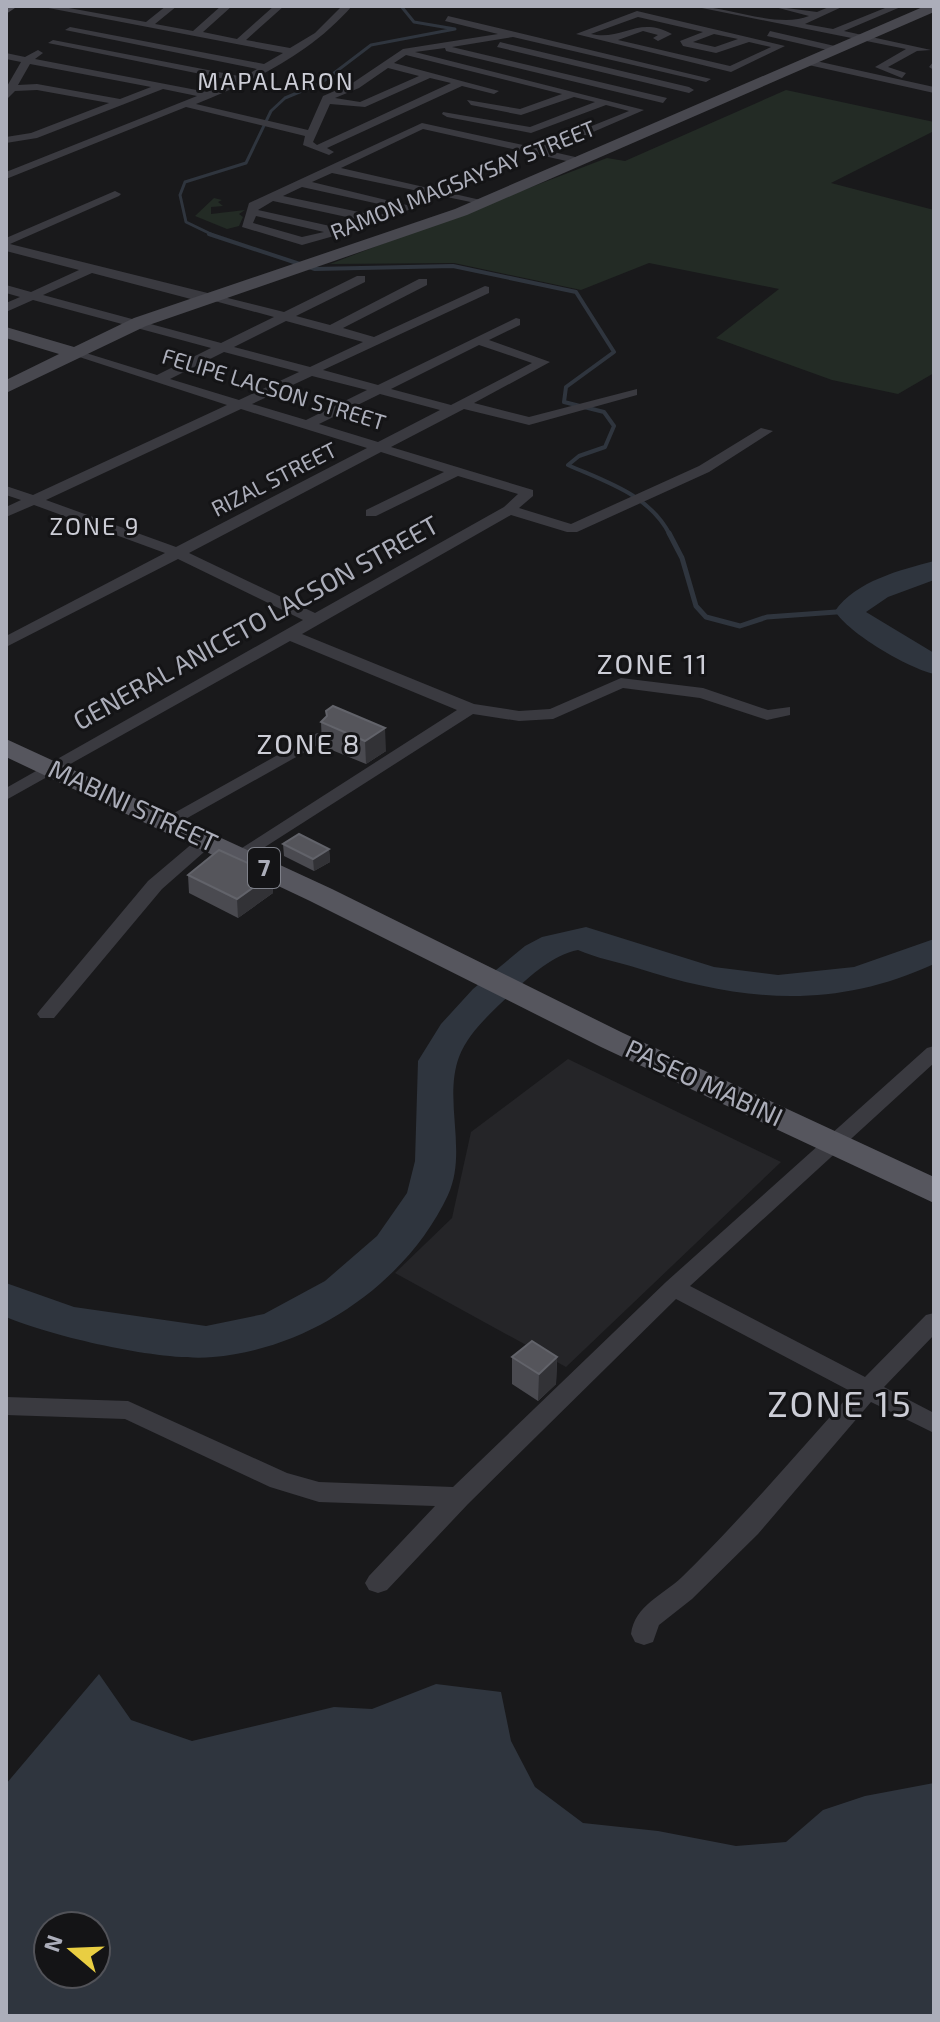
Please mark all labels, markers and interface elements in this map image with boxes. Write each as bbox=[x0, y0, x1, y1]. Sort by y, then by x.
district label: MAPALARON bbox=[197, 66, 355, 95]
street label: RAMON MAGSAYSAY STREET bbox=[326, 114, 599, 244]
street label: FELIPE LACSON STREET bbox=[159, 342, 389, 435]
street label: RIZAL STREET bbox=[206, 435, 341, 521]
street label: GENERAL ANICETO LACSON STREET bbox=[67, 508, 443, 735]
district label: ZONE 9 bbox=[50, 511, 140, 540]
district label: ZONE 11 bbox=[597, 646, 709, 680]
district label: ZONE 8 bbox=[256, 726, 362, 760]
street label: MABINI STREET bbox=[44, 752, 223, 857]
road number: 7 bbox=[248, 848, 280, 888]
street label: PASEO MABINI bbox=[621, 1032, 788, 1132]
district label: ZONE 15 bbox=[767, 1381, 913, 1424]
north arrow bbox=[32, 1910, 112, 1990]
text: N bbox=[37, 1931, 67, 1955]

